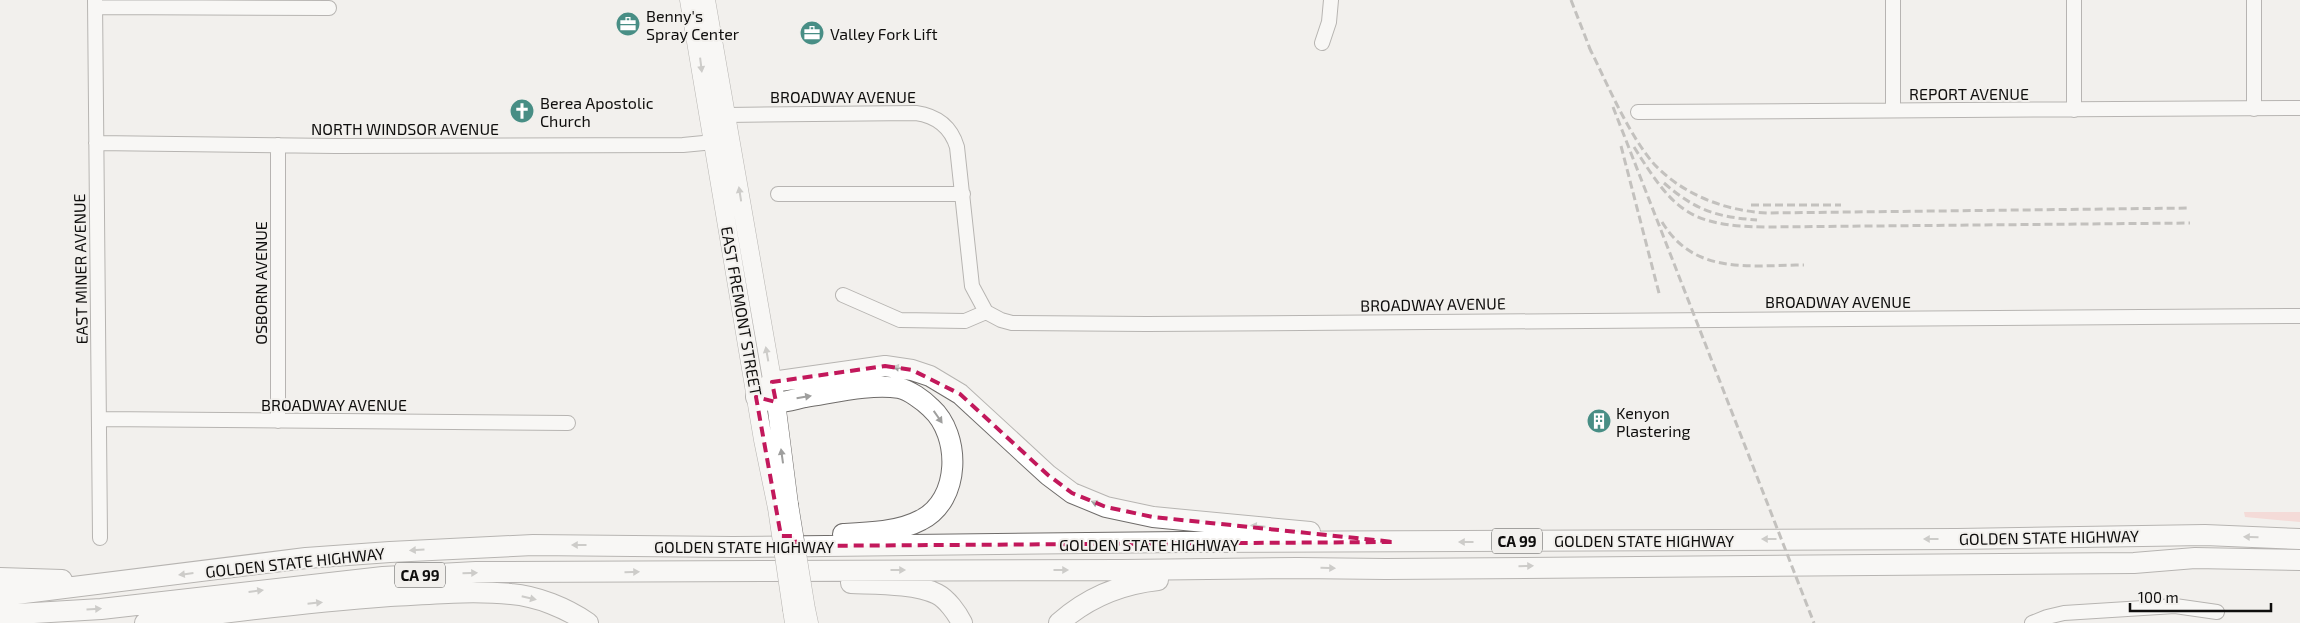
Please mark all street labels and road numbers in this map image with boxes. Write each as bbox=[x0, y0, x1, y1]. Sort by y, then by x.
street label: REPORT AVENUE bbox=[1909, 84, 2029, 103]
street label: BROADWAY AVENUE bbox=[770, 87, 916, 106]
street label: NORTH WINDSOR AVENUE bbox=[311, 119, 499, 138]
street label: EAST MINER AVENUE bbox=[69, 193, 91, 345]
street label: OSBORN AVENUE bbox=[251, 221, 270, 345]
street label: EAST FREMONT STREET bbox=[718, 225, 766, 397]
street label: BROADWAY AVENUE bbox=[1765, 292, 1911, 311]
street label: BROADWAY AVENUE bbox=[1360, 293, 1506, 315]
street label: BROADWAY AVENUE bbox=[261, 395, 407, 414]
street label: GOLDEN STATE HIGHWAY bbox=[1959, 526, 2139, 548]
road number: CA 99 bbox=[1492, 528, 1542, 554]
street label: GOLDEN STATE HIGHWAY bbox=[1554, 531, 1734, 550]
street label: GOLDEN STATE HIGHWAY bbox=[1059, 535, 1239, 554]
street label: GOLDEN STATE HIGHWAY bbox=[654, 537, 834, 556]
street label: GOLDEN STATE HIGHWAY bbox=[204, 543, 386, 581]
road number: CA 99 bbox=[395, 562, 445, 588]

